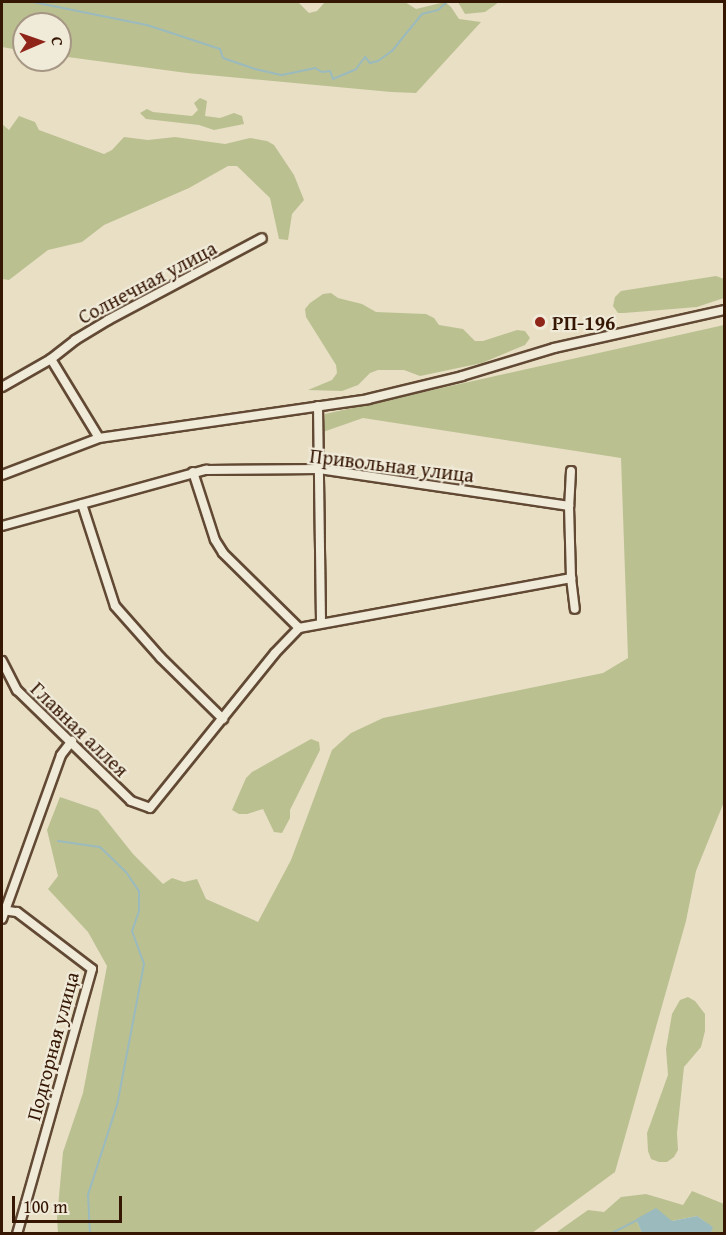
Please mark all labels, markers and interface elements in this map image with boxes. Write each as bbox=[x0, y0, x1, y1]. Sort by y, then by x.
north arrow bbox=[12, 12, 72, 72]
text: С bbox=[46, 36, 70, 46]
street label: Солнечная улица bbox=[74, 235, 220, 329]
place label: РП-196 bbox=[552, 310, 615, 334]
marker: РП-196 bbox=[533, 315, 547, 329]
street label: Привольная улица bbox=[308, 443, 476, 487]
street label: Главная аллея bbox=[26, 676, 134, 782]
street label: Подгорная улица bbox=[21, 969, 83, 1123]
scale bar bbox=[15, 1184, 124, 1222]
text: 100 m bbox=[23, 1193, 68, 1220]

